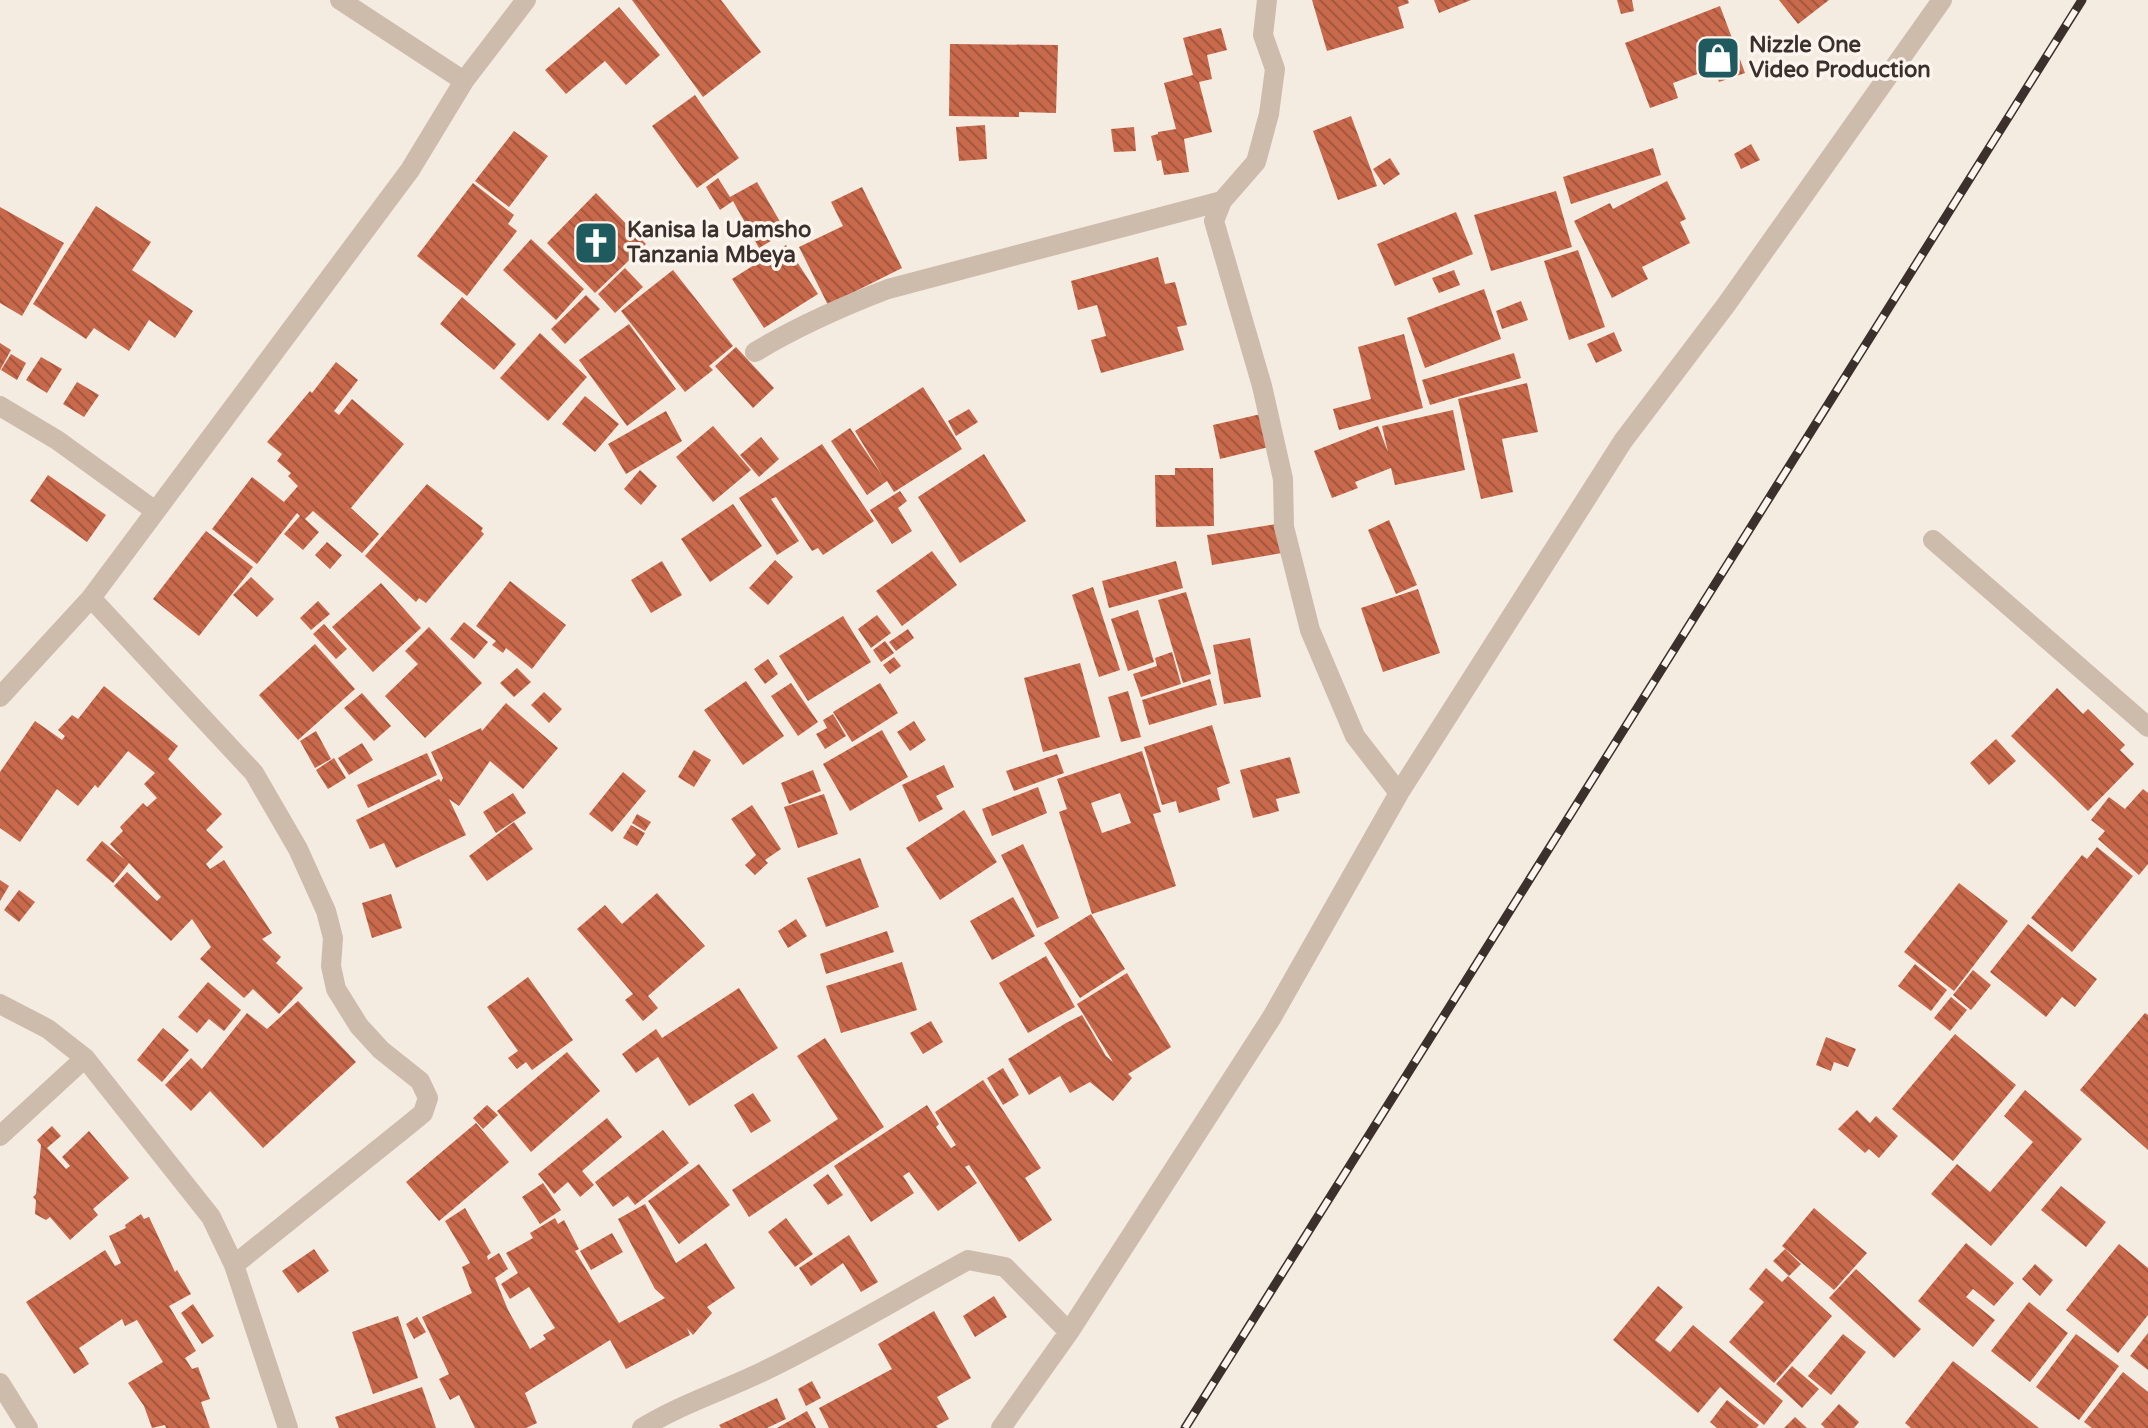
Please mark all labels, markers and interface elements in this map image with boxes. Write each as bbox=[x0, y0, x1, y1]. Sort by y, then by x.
place label: Nizzle One Video Production bbox=[1749, 32, 1931, 83]
shop icon: Nizzle One Video Production bbox=[1694, 34, 1742, 82]
place label: Kanisa la Uamsho Tanzania Mbeya bbox=[626, 217, 811, 268]
church icon: Kanisa la Uamsho Tanzania Mbeya bbox=[572, 219, 620, 267]

